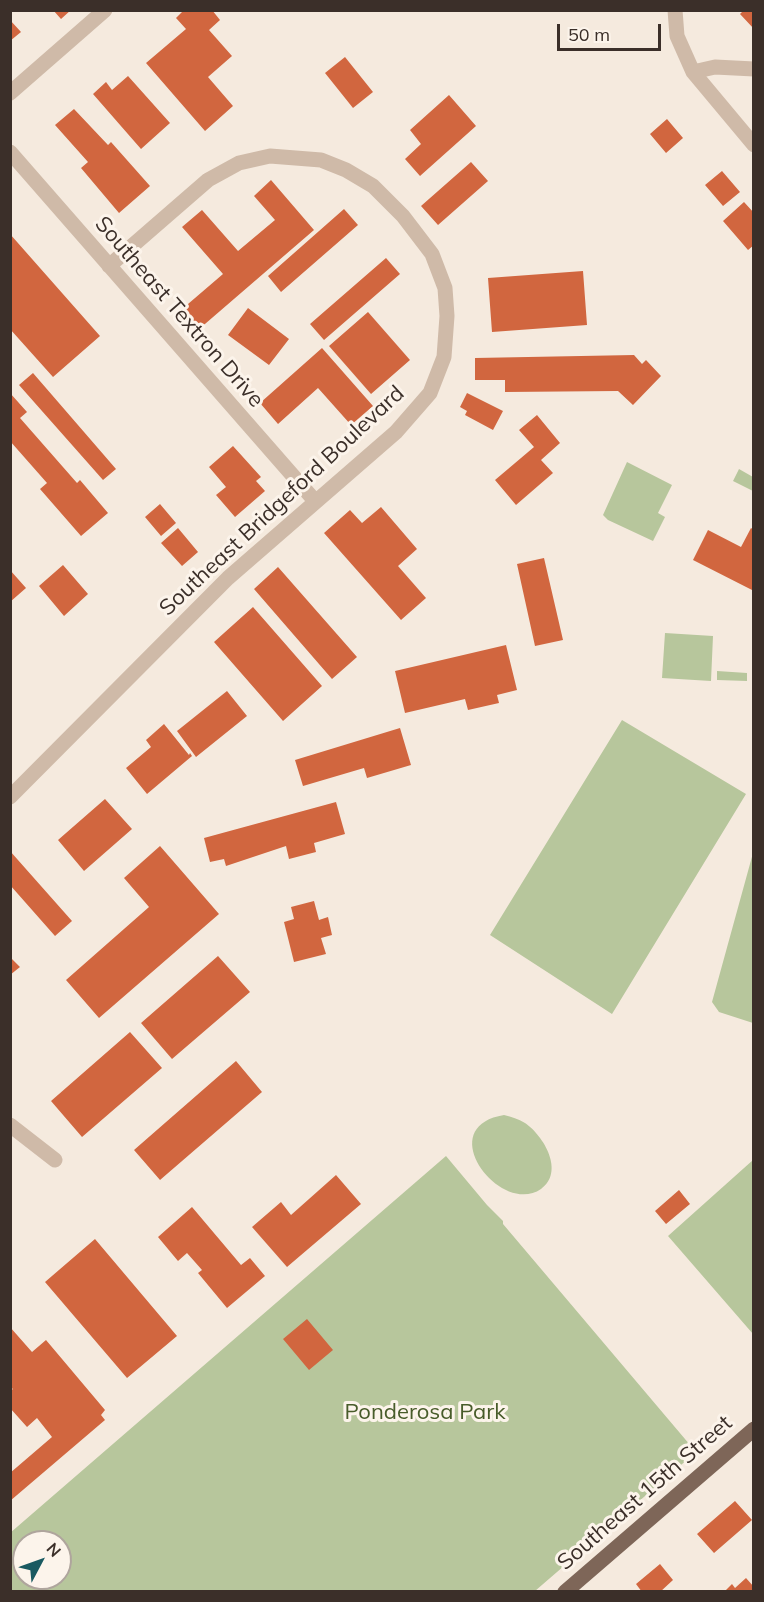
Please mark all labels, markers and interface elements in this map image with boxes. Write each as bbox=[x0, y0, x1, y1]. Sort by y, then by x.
scale bar bbox=[560, 12, 664, 50]
text: 50 m bbox=[568, 23, 610, 46]
street label: Southeast Textron Drive bbox=[89, 211, 269, 413]
street label: Southeast Bridgeford Boulevard bbox=[154, 381, 410, 621]
park label: Ponderosa Park bbox=[344, 1399, 506, 1425]
street label: Southeast 15th Street bbox=[552, 1410, 738, 1576]
north arrow bbox=[12, 1530, 72, 1590]
text: N bbox=[43, 1538, 66, 1561]

